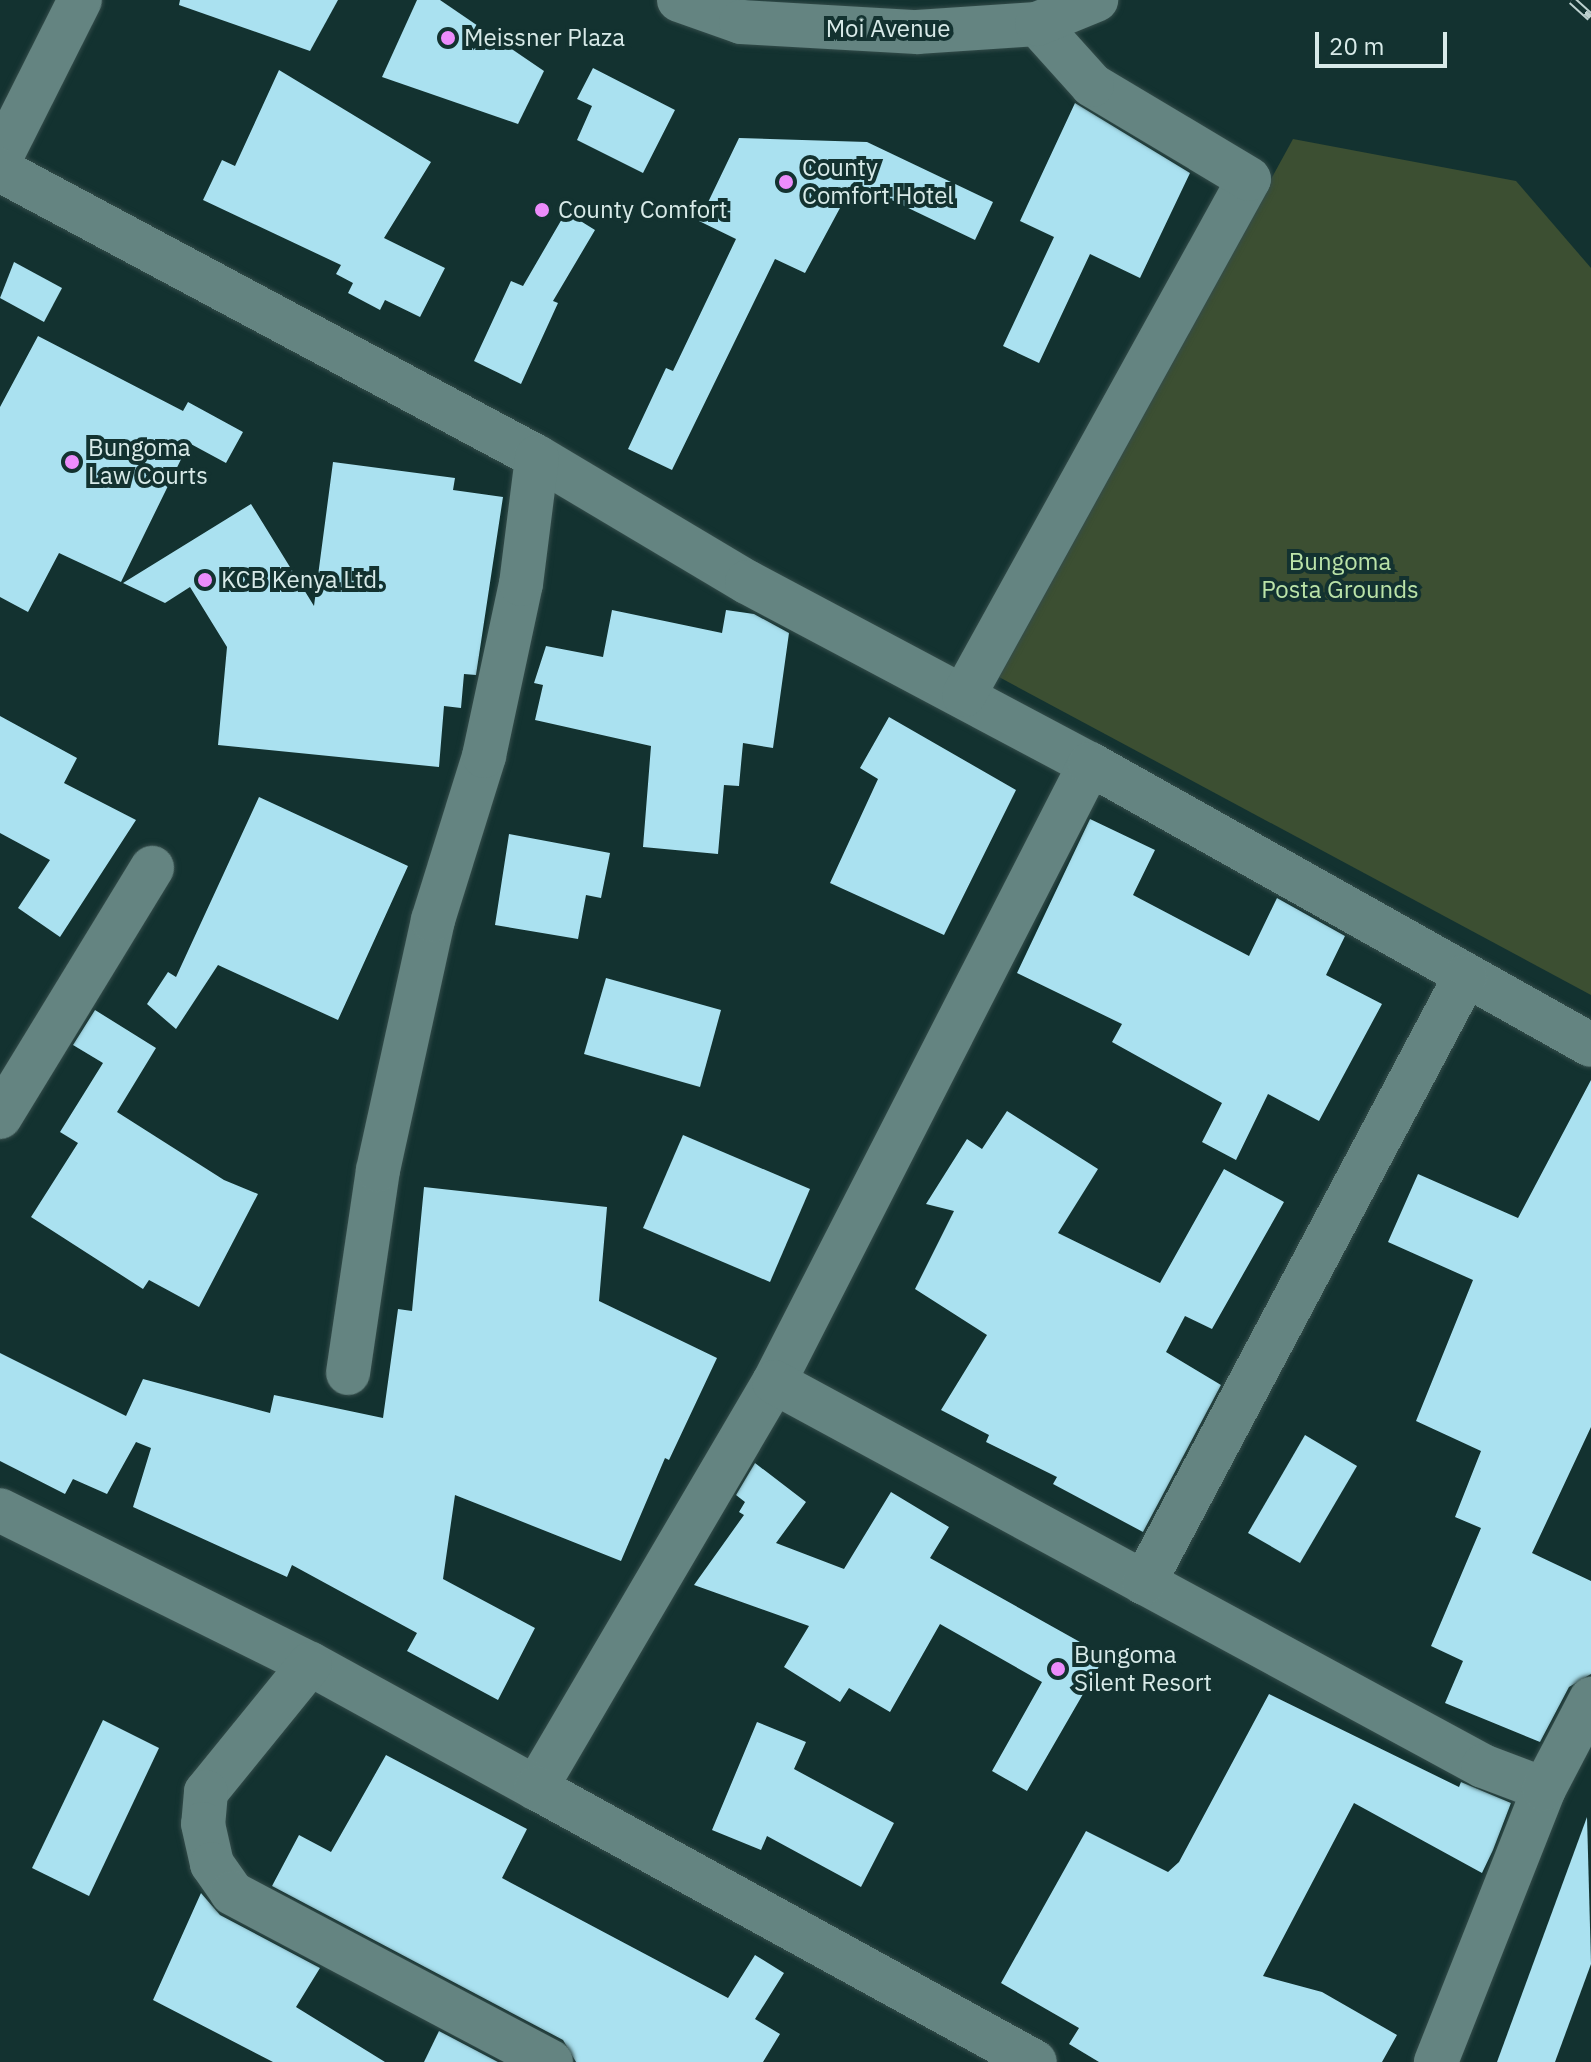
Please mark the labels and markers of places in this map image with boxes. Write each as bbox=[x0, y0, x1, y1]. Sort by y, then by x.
place label: Meissner Plaza bbox=[464, 24, 625, 52]
marker: Meissner Plaza bbox=[439, 29, 457, 47]
place label: County Comfort Hotel bbox=[802, 154, 954, 210]
marker: County Comfort Hotel bbox=[777, 173, 795, 191]
place label: County Comfort bbox=[558, 196, 727, 224]
marker: County Comfort bbox=[533, 201, 551, 219]
place label: Bungoma Law Courts bbox=[88, 434, 208, 490]
marker: Bungoma Law Courts bbox=[63, 453, 81, 471]
place label: KCB Kenya Ltd. bbox=[221, 566, 384, 594]
marker: KCB Kenya Ltd. bbox=[196, 571, 214, 589]
place label: Bungoma Silent Resort bbox=[1074, 1641, 1212, 1697]
marker: Bungoma Silent Resort bbox=[1049, 1660, 1067, 1678]

